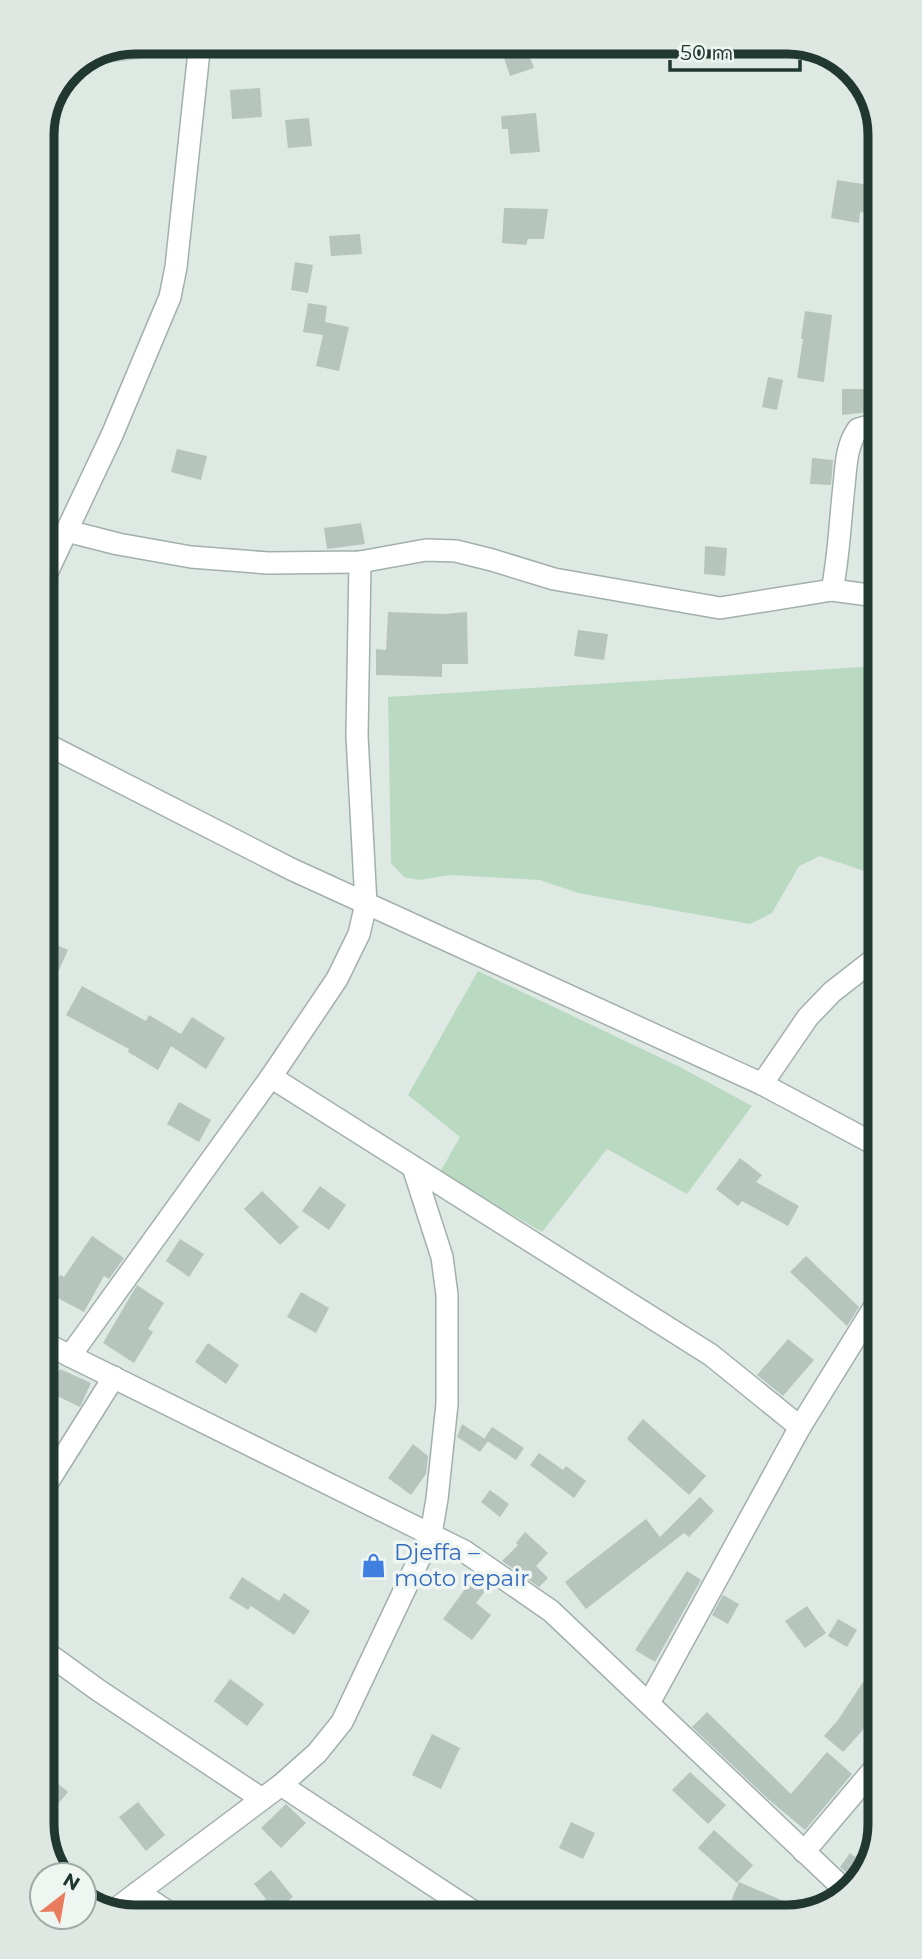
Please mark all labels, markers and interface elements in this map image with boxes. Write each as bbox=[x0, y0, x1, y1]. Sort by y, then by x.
scale bar bbox=[670, 28, 800, 72]
text: 50 m bbox=[680, 40, 734, 65]
place label: Djeffa – moto repair bbox=[394, 1538, 530, 1592]
shop icon: Djeffa – moto repair bbox=[360, 1551, 388, 1579]
north arrow bbox=[28, 1861, 98, 1931]
text: N bbox=[59, 1868, 84, 1896]

